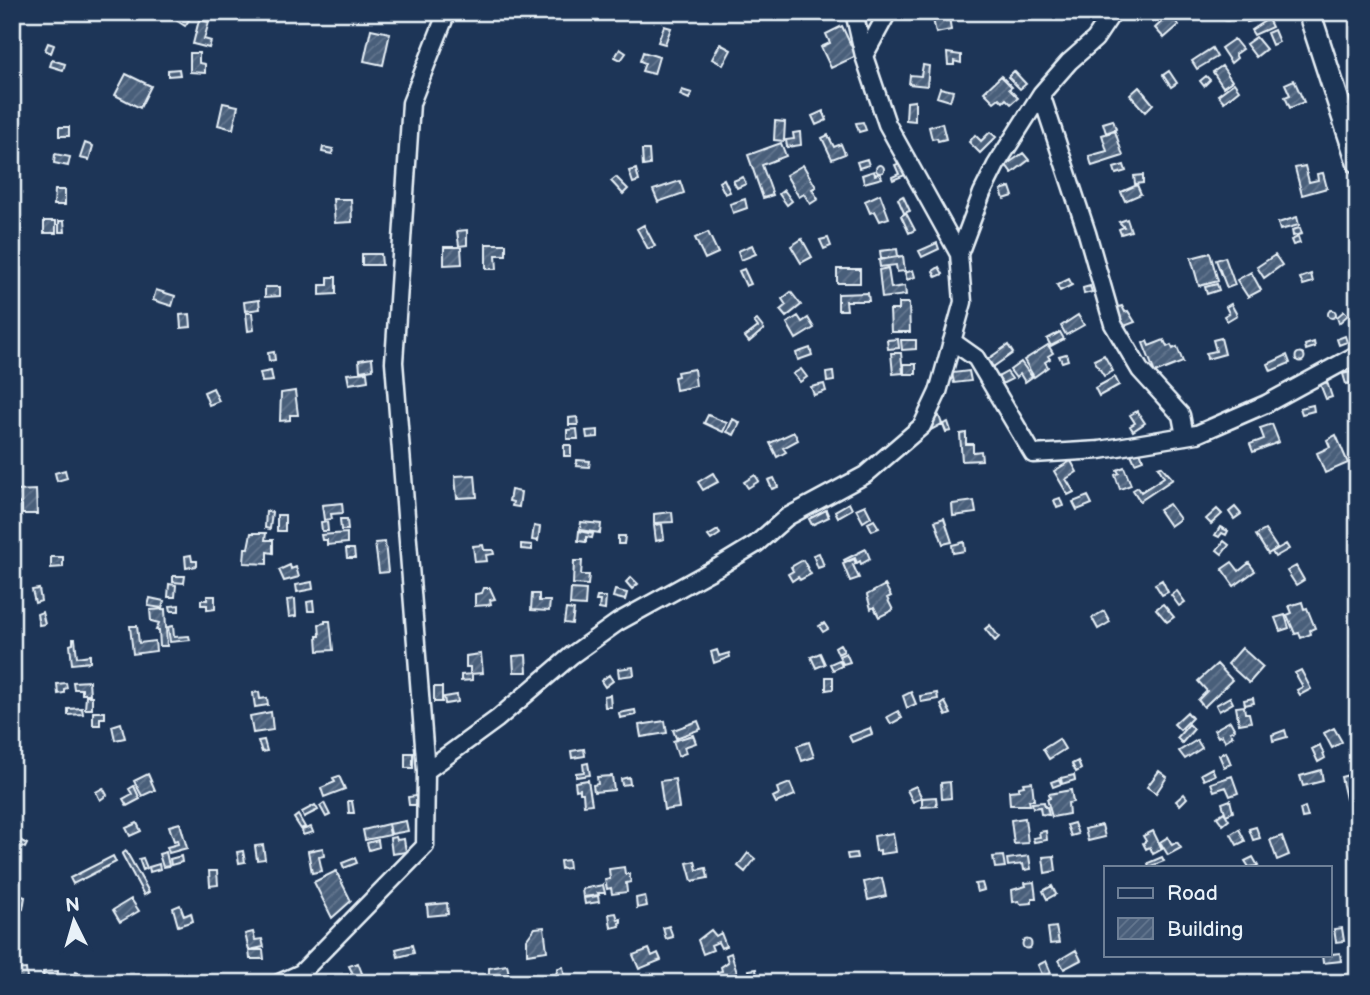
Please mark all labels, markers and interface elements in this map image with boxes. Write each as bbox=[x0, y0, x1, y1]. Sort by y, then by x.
legend bbox=[1104, 866, 1332, 956]
text: Road bbox=[1167, 881, 1218, 906]
north arrow bbox=[38, 886, 108, 956]
text: N bbox=[65, 893, 81, 918]
text: Building bbox=[1167, 917, 1243, 942]

